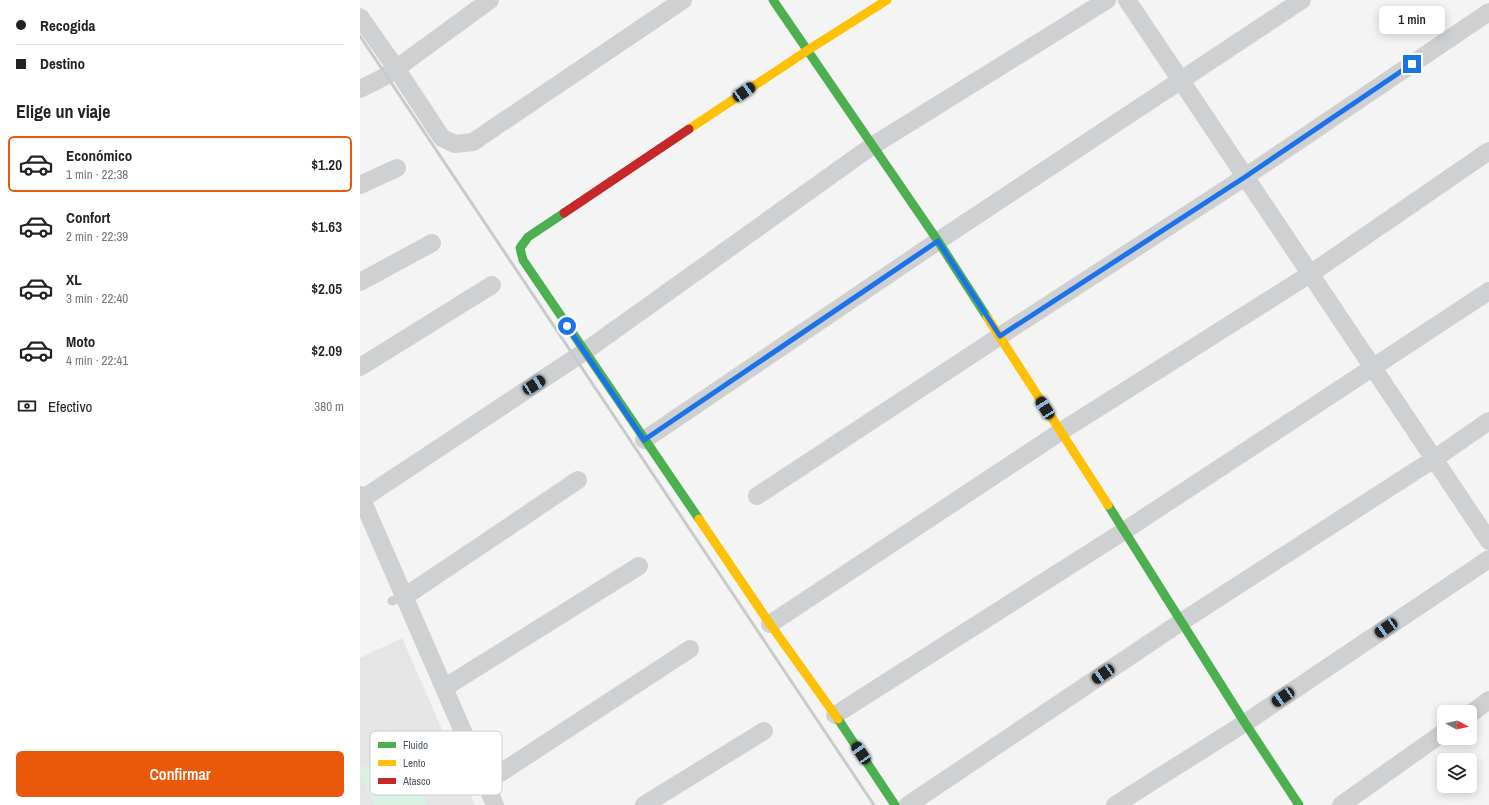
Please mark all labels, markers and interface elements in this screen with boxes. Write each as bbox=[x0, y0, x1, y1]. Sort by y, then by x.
callout: 1 min bbox=[1379, 6, 1445, 34]
text: 1 min bbox=[1398, 11, 1426, 28]
text: Recogida bbox=[40, 15, 95, 36]
text: Destino bbox=[40, 53, 85, 74]
route end bbox=[1403, 55, 1421, 73]
car bbox=[731, 80, 757, 104]
text: Elige un viaje bbox=[16, 99, 110, 124]
text: Económico bbox=[66, 145, 132, 166]
icon: car bbox=[18, 146, 54, 182]
text: $1.20 bbox=[311, 154, 342, 175]
text: 1 min · 22:38 bbox=[66, 166, 128, 183]
text: Confort bbox=[66, 207, 110, 228]
icon: car bbox=[18, 208, 54, 244]
text: $1.63 bbox=[311, 216, 342, 237]
text: 2 min · 22:39 bbox=[66, 228, 128, 245]
text: XL bbox=[66, 269, 82, 290]
icon: car bbox=[18, 270, 54, 306]
text: $2.05 bbox=[311, 278, 342, 299]
text: 3 min · 22:40 bbox=[66, 290, 128, 307]
route start bbox=[558, 317, 576, 335]
text: Moto bbox=[66, 331, 95, 352]
icon: car bbox=[18, 332, 54, 368]
text: $2.09 bbox=[311, 340, 342, 361]
text: 4 min · 22:41 bbox=[66, 352, 128, 369]
car bbox=[521, 373, 547, 397]
icon: cash bbox=[16, 395, 38, 417]
car bbox=[1034, 395, 1056, 421]
text: Efectivo bbox=[48, 396, 92, 417]
text: 380 m bbox=[314, 398, 344, 415]
car bbox=[1373, 616, 1399, 640]
car bbox=[1090, 662, 1116, 686]
car bbox=[1270, 685, 1296, 709]
north arrow bbox=[1437, 705, 1477, 745]
map controls bbox=[1437, 705, 1477, 793]
legend bbox=[370, 731, 502, 795]
text: Fluido bbox=[403, 738, 428, 752]
car bbox=[849, 740, 873, 766]
button: Confirmar bbox=[16, 751, 344, 797]
button: layers bbox=[1437, 753, 1477, 793]
text: Lento bbox=[403, 756, 426, 770]
text: Atasco bbox=[402, 774, 431, 788]

